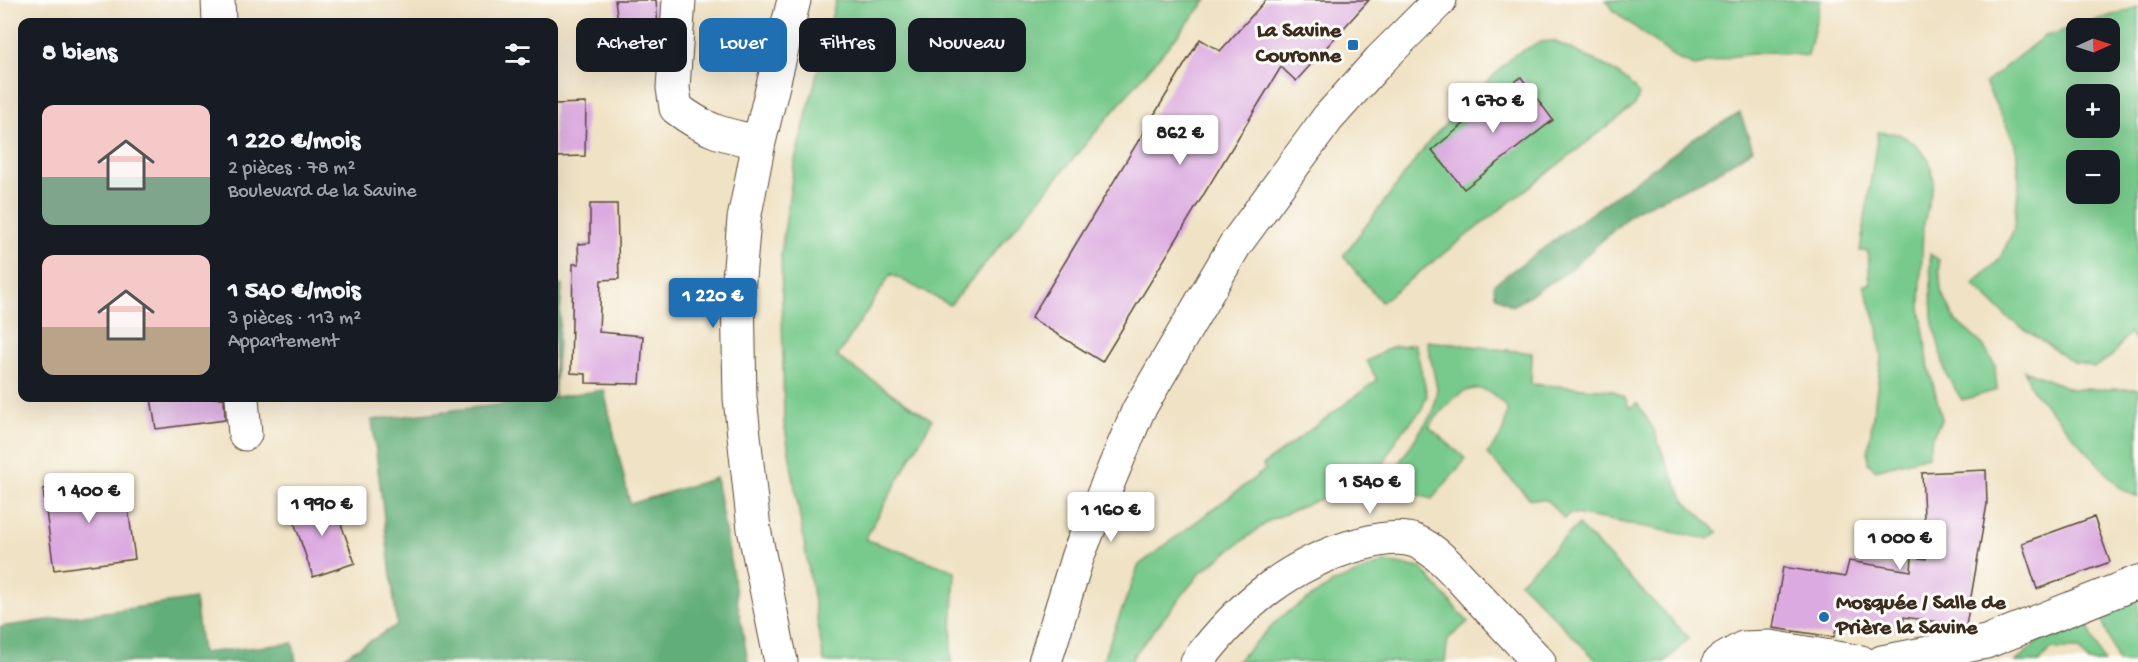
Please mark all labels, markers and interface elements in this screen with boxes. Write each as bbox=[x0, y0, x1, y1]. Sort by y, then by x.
chip: Acheter bbox=[576, 18, 687, 72]
chip: Louer bbox=[699, 18, 787, 72]
chip: Filtres bbox=[799, 18, 896, 72]
chip: Nouveau bbox=[908, 18, 1026, 72]
north arrow bbox=[2066, 18, 2120, 72]
map controls bbox=[2066, 18, 2120, 204]
place label: La Savine Couronne bbox=[1255, 19, 1342, 70]
icon: filters bbox=[501, 38, 534, 71]
marker: La Savine Couronne bbox=[1346, 38, 1360, 52]
text: 8 biens bbox=[42, 39, 117, 70]
pin: 1 670 € bbox=[1438, 83, 1548, 134]
button: + bbox=[2066, 84, 2120, 138]
text: 1 670 € bbox=[1462, 91, 1524, 114]
pin: 862 € bbox=[1138, 115, 1222, 166]
text: 862 € bbox=[1156, 123, 1204, 146]
text: 1 220 €/mois bbox=[228, 127, 360, 158]
icon: home bbox=[90, 129, 162, 201]
button: − bbox=[2066, 150, 2120, 204]
text: 2 pièces · 78 m² bbox=[228, 158, 356, 181]
text: Boulevard de la Savine bbox=[228, 181, 417, 204]
text: 1 540 €/mois bbox=[228, 277, 360, 308]
pin: 1 220 € bbox=[658, 278, 768, 329]
icon: home bbox=[90, 279, 162, 351]
text: 1 220 € bbox=[683, 286, 743, 309]
text: 3 pièces · 113 m² bbox=[228, 308, 361, 331]
text: Appartement bbox=[228, 331, 338, 354]
pin: 1 540 € bbox=[1315, 464, 1425, 515]
text: 1 540 € bbox=[1340, 472, 1400, 495]
pin: 1 400 € bbox=[34, 473, 144, 524]
text: 1 400 € bbox=[58, 481, 120, 504]
pin: 1 990 € bbox=[267, 486, 377, 537]
pin: 1 160 € bbox=[1056, 492, 1166, 543]
text: 1 990 € bbox=[292, 494, 352, 517]
text: 1 160 € bbox=[1081, 500, 1141, 523]
pin: 1 000 € bbox=[1845, 520, 1955, 571]
text: 1 000 € bbox=[1868, 528, 1932, 551]
place label: Mosquée / Salle de Prière la Savine bbox=[1835, 591, 2006, 642]
marker: Mosquée / Salle de Prière la Savine bbox=[1817, 610, 1831, 624]

